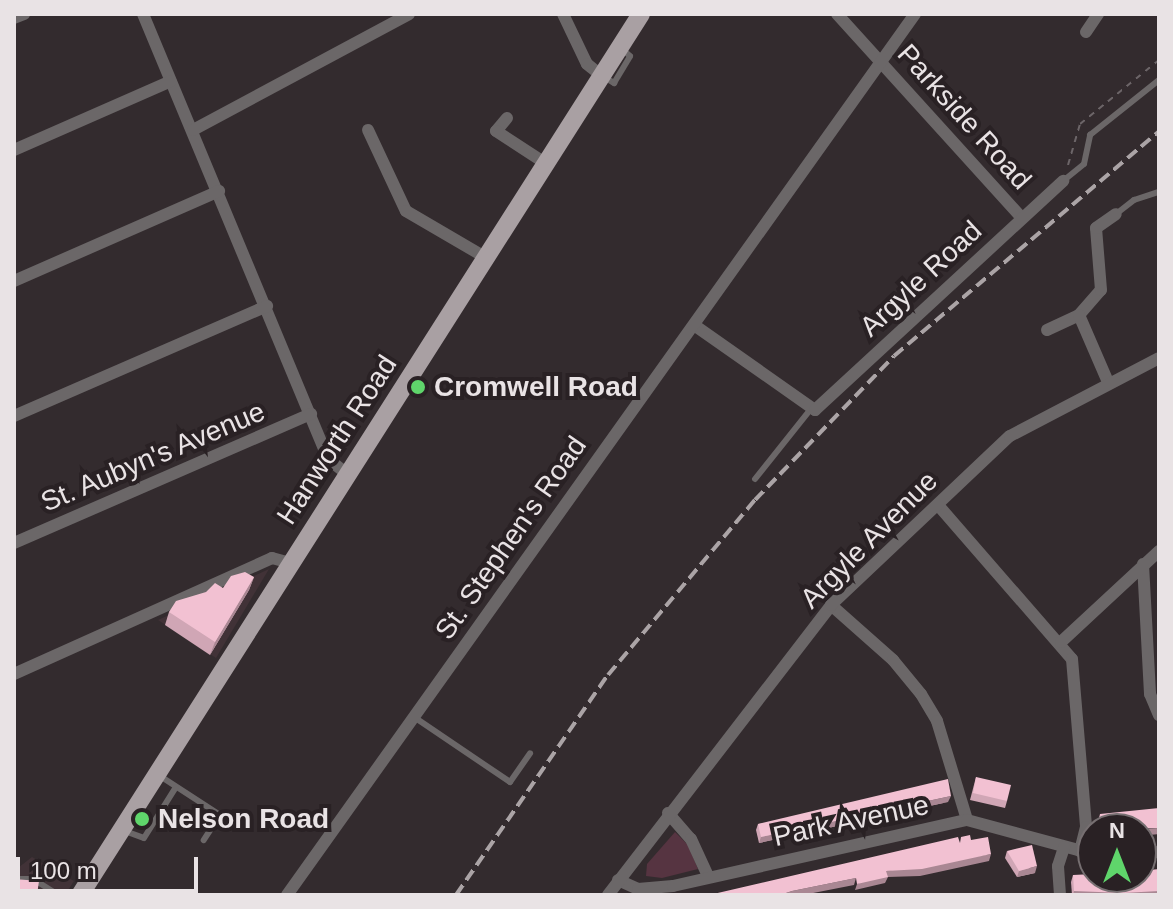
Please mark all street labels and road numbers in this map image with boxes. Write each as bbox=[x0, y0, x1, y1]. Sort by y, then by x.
street label: Parkside Road bbox=[890, 38, 1038, 196]
street label: Argyle Road bbox=[853, 214, 989, 344]
street label: Hanworth Road bbox=[270, 349, 404, 531]
street label: St. Aubyn's Avenue bbox=[35, 394, 271, 520]
street label: St. Stephen's Road bbox=[428, 430, 594, 646]
street label: Argyle Avenue bbox=[793, 464, 945, 616]
street label: Park Avenue bbox=[769, 788, 933, 854]

